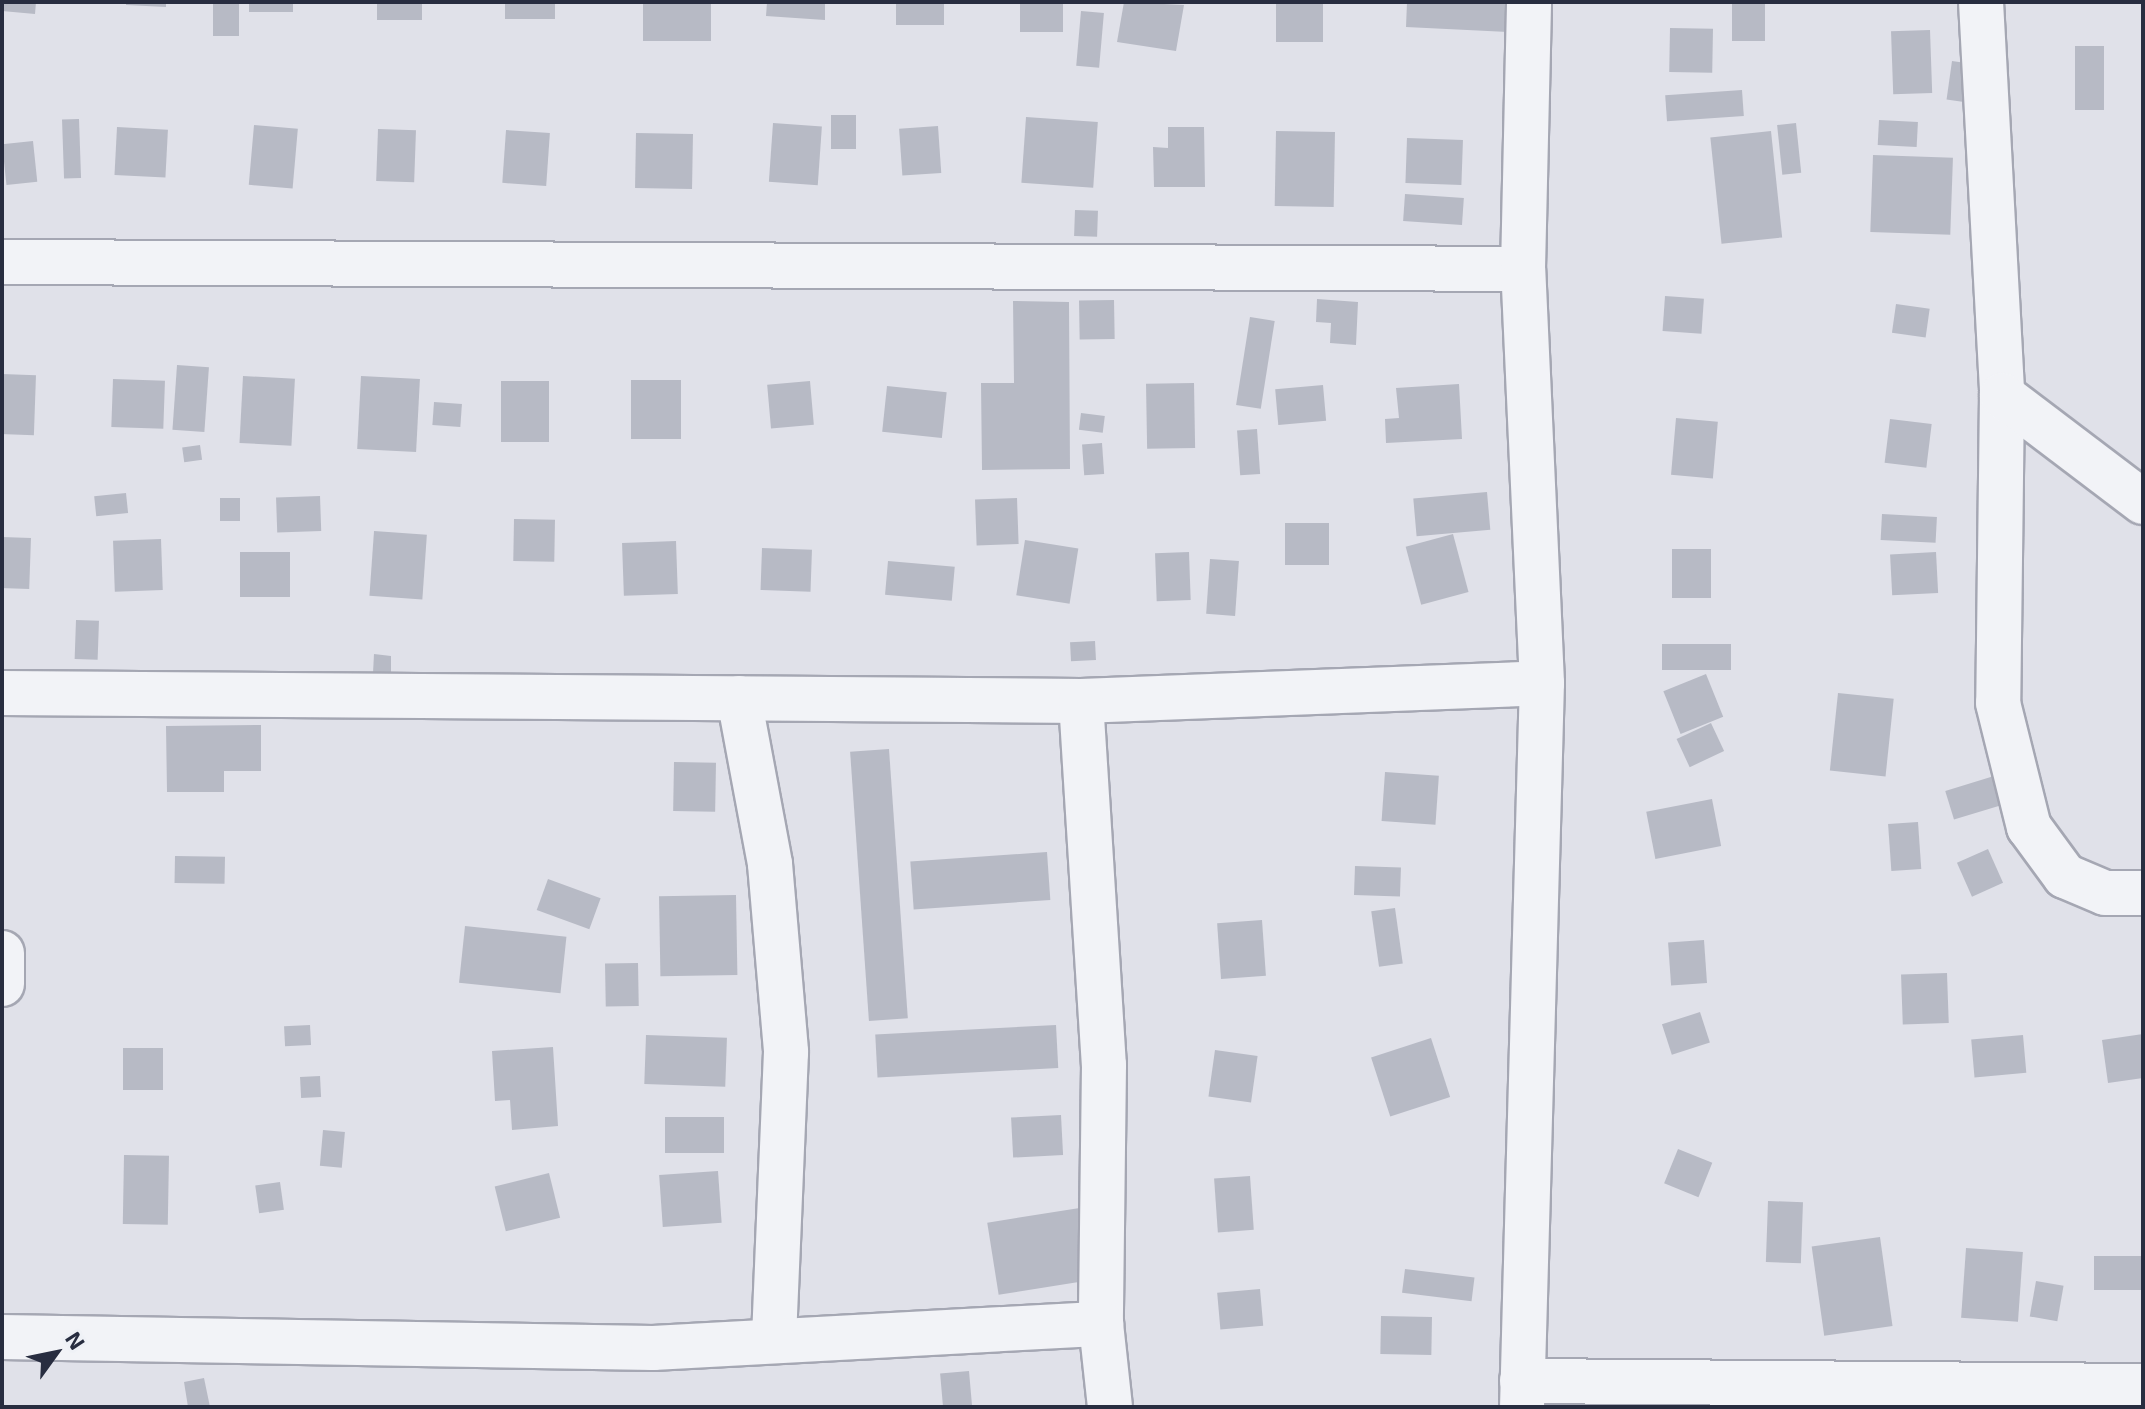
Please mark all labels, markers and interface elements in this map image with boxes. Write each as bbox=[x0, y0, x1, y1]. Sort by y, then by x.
north arrow bbox=[16, 1313, 96, 1393]
text: N bbox=[61, 1326, 91, 1354]

